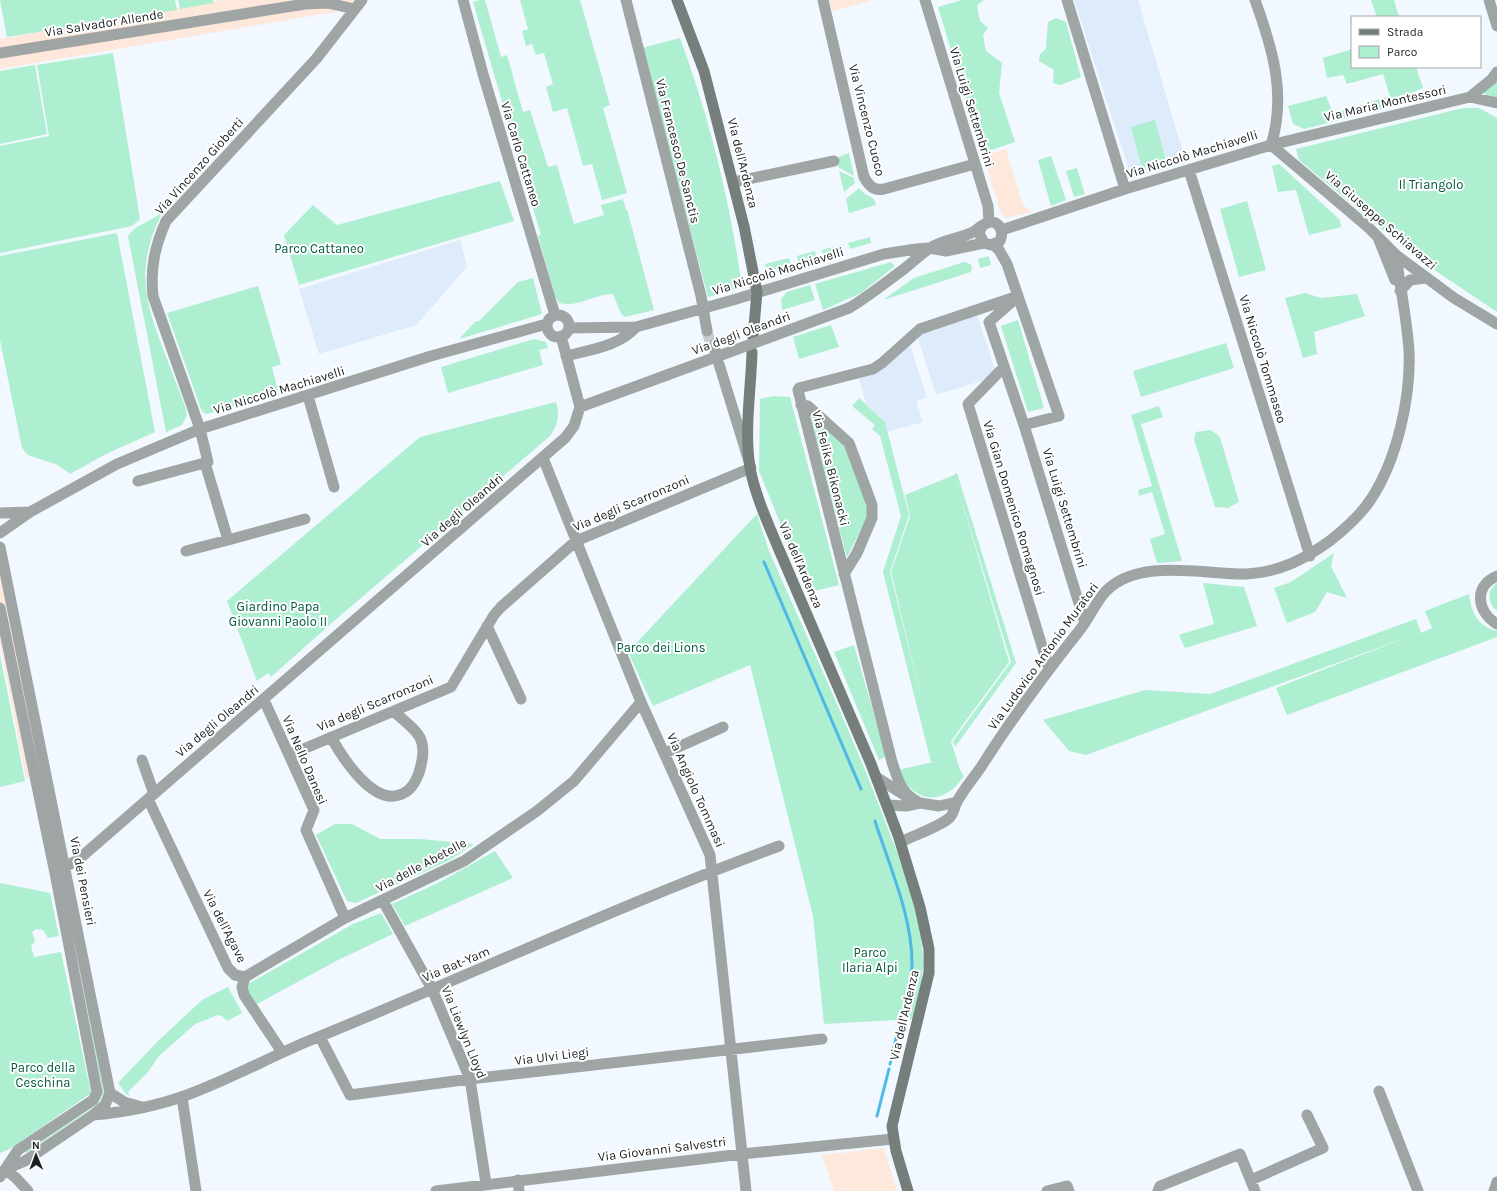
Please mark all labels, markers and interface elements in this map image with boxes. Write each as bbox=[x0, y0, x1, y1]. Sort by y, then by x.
street label: Via Salvador Allende bbox=[44, 6, 165, 40]
legend bbox=[1351, 16, 1481, 68]
text: Strada bbox=[1387, 25, 1423, 39]
street label: Via Luigi Settembrini bbox=[947, 45, 997, 169]
text: Parco bbox=[1387, 45, 1417, 59]
street label: Via Vincenzo Cuoco bbox=[846, 62, 888, 178]
street label: Via Francesco De Sanctis bbox=[653, 77, 703, 225]
street label: Via Maria Montessori bbox=[1322, 82, 1448, 124]
street label: Via Carlo Cattaneo bbox=[498, 100, 544, 208]
street label: Via Vincenzo Gioberti bbox=[152, 114, 246, 218]
street label: Via dell'Ardenza bbox=[725, 116, 761, 210]
street label: Via Niccolò Machiavelli bbox=[1124, 127, 1260, 181]
street label: Via Giuseppe Schiavazzi bbox=[1322, 167, 1440, 273]
park label: Il Triangolo bbox=[1399, 177, 1463, 192]
park label: Parco Cattaneo bbox=[274, 241, 364, 256]
street label: Via Niccolò Machiavelli bbox=[710, 244, 846, 298]
street label: Via Niccolò Tommaseo bbox=[1236, 293, 1290, 425]
street label: Via degli Oleandri bbox=[690, 308, 792, 358]
street label: Via Niccolò Machiavelli bbox=[211, 363, 347, 417]
street label: Via Feliks Bikonacki bbox=[809, 409, 853, 527]
street label: Via Gian Domenico Romagnosi bbox=[980, 419, 1048, 597]
street label: Via Luigi Settembrini bbox=[1040, 446, 1090, 570]
street label: Via degli Oleandri bbox=[418, 470, 506, 550]
street label: Via degli Scarronzoni bbox=[571, 472, 691, 534]
street label: Via dell'Ardenza bbox=[776, 519, 826, 611]
street label: Via Ludovico Antonio Muratori bbox=[985, 580, 1101, 732]
park label: Giardino Papa Giovanni Paolo II bbox=[229, 599, 327, 629]
park label: Parco dei Lions bbox=[616, 640, 706, 655]
street label: Via degli Scarronzoni bbox=[315, 672, 435, 734]
street label: Via degli Oleandri bbox=[172, 682, 262, 760]
street label: Via Nello Danesi bbox=[279, 713, 331, 807]
street label: Via Angiolo Tommasi bbox=[664, 730, 728, 850]
street label: Via dei Pensieri bbox=[67, 835, 99, 927]
street label: Via delle Abetelle bbox=[373, 835, 469, 895]
street label: Via dell'Agave bbox=[200, 887, 250, 965]
street label: Via Bat-Yam bbox=[420, 943, 492, 985]
park label: Parco Ilaria Alpi bbox=[842, 945, 898, 975]
street label: Via dell'Ardenza bbox=[886, 968, 922, 1062]
street label: Via Liewlyn Lloyd bbox=[439, 983, 489, 1081]
street label: Via Ulvi Liegi bbox=[514, 1044, 590, 1068]
park label: Parco della Ceschina bbox=[11, 1060, 75, 1090]
street label: Via Giovanni Salvestri bbox=[597, 1134, 727, 1164]
north arrow bbox=[16, 1135, 56, 1175]
text: N bbox=[32, 1139, 40, 1152]

